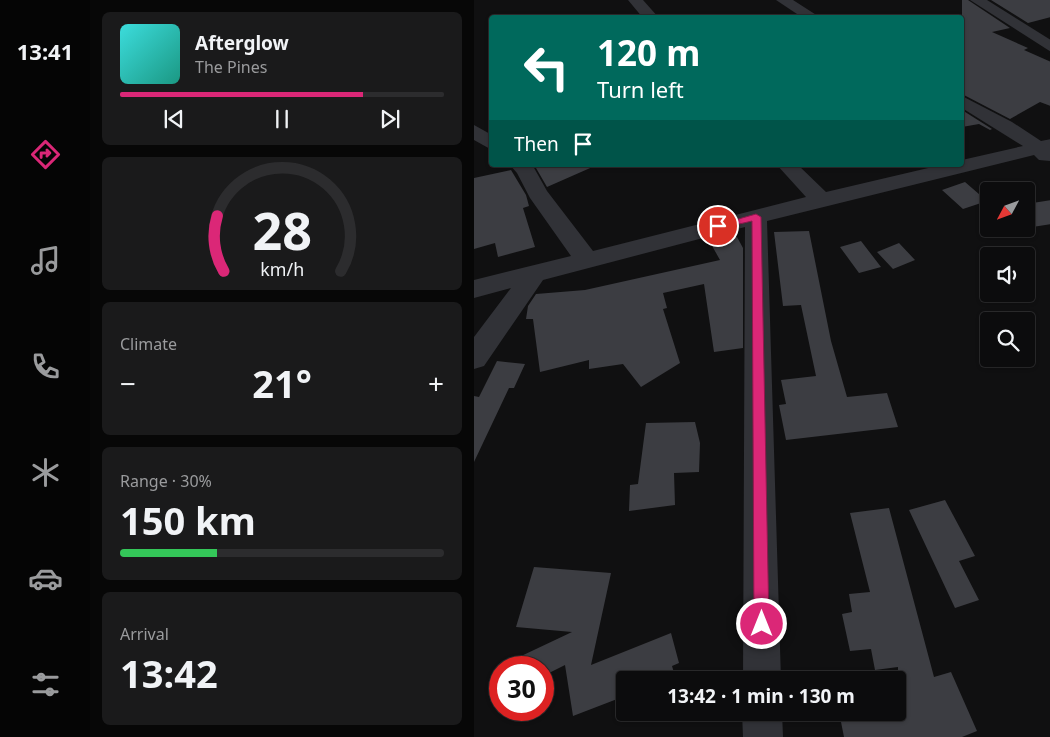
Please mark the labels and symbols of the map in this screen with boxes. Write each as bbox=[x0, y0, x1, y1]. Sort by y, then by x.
north arrow bbox=[980, 182, 1035, 238]
pin bbox=[697, 205, 739, 247]
position arrow bbox=[735, 597, 787, 649]
speed limit sign: 30 bbox=[489, 656, 554, 721]

